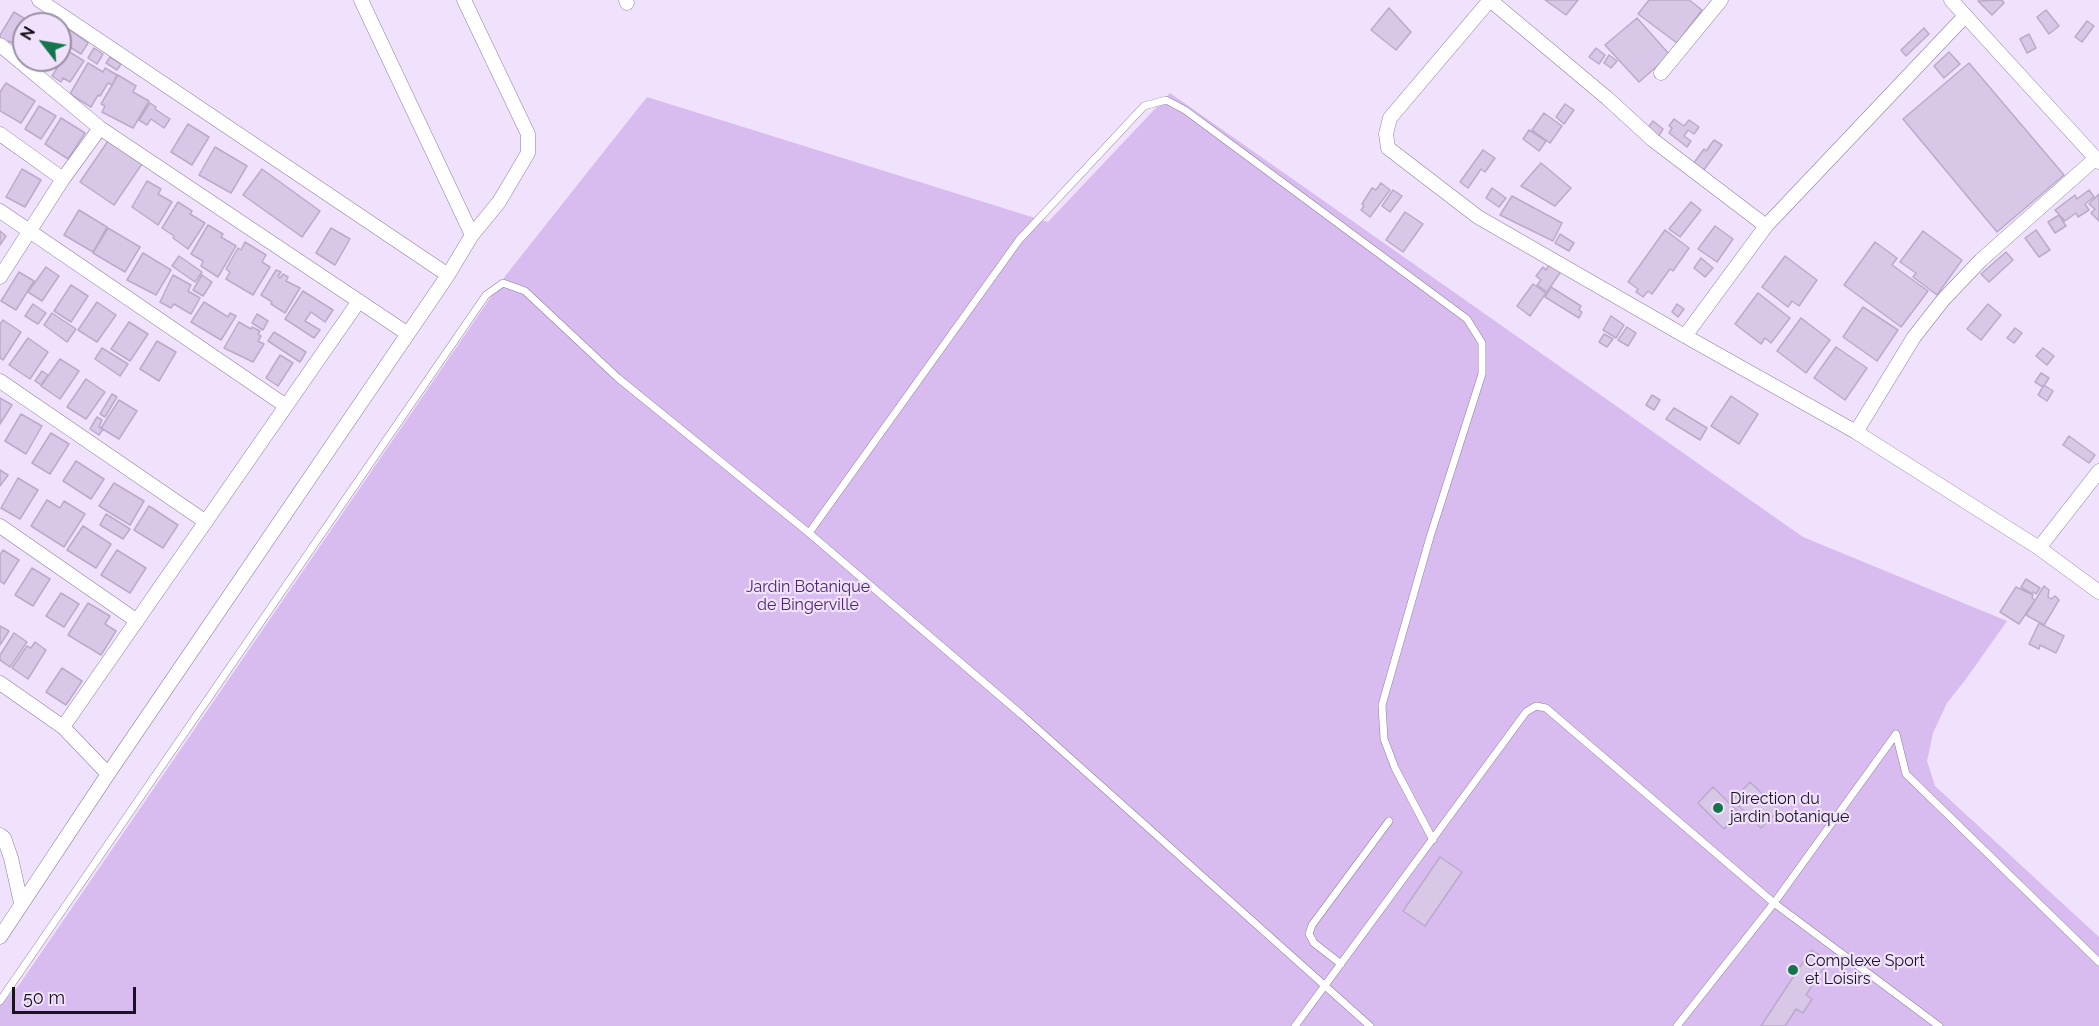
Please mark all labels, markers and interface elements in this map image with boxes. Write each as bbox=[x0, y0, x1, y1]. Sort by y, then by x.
north arrow bbox=[12, 12, 72, 72]
text: N bbox=[17, 23, 39, 44]
park label: Jardin Botanique de Bingerville bbox=[746, 577, 870, 615]
place label: Direction du jardin botanique bbox=[1730, 789, 1849, 827]
marker: Direction du jardin botanique bbox=[1711, 801, 1725, 815]
place label: Complexe Sport et Loisirs bbox=[1805, 951, 1925, 989]
marker: Complexe Sport et Loisirs bbox=[1786, 963, 1800, 977]
scale bar bbox=[15, 975, 140, 1013]
text: 50 m bbox=[23, 987, 65, 1008]

